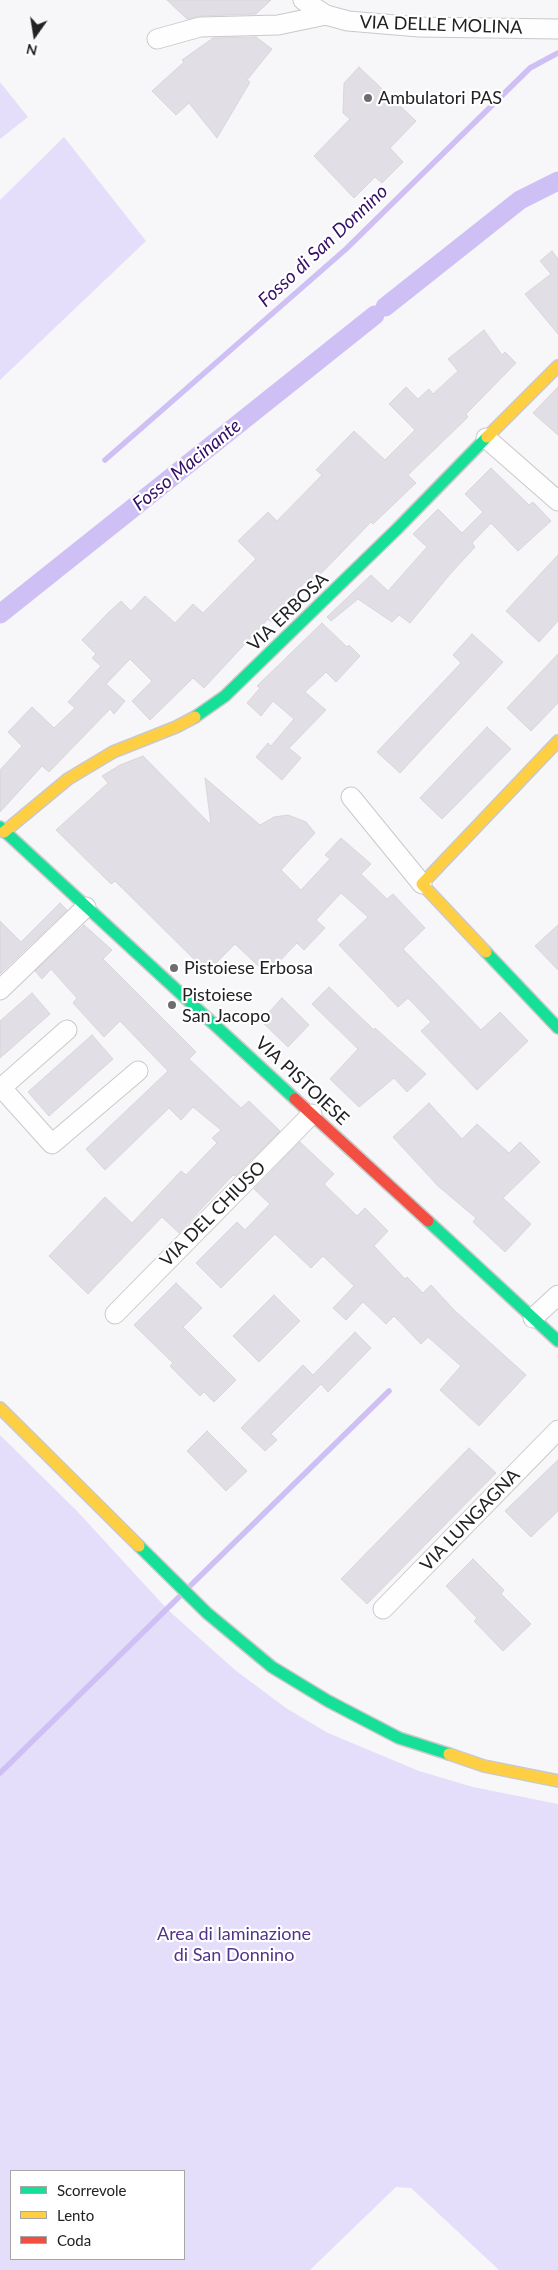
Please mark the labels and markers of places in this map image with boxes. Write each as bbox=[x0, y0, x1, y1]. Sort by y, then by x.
place label: Ambulatori PAS bbox=[378, 87, 502, 109]
marker: Ambulatori PAS bbox=[362, 92, 374, 104]
place label: Pistoiese Erbosa bbox=[184, 957, 313, 979]
marker: Pistoiese Erbosa bbox=[168, 962, 180, 974]
place label: Pistoiese San Jacopo bbox=[182, 984, 270, 1026]
marker: Pistoiese San Jacopo bbox=[166, 999, 178, 1011]

